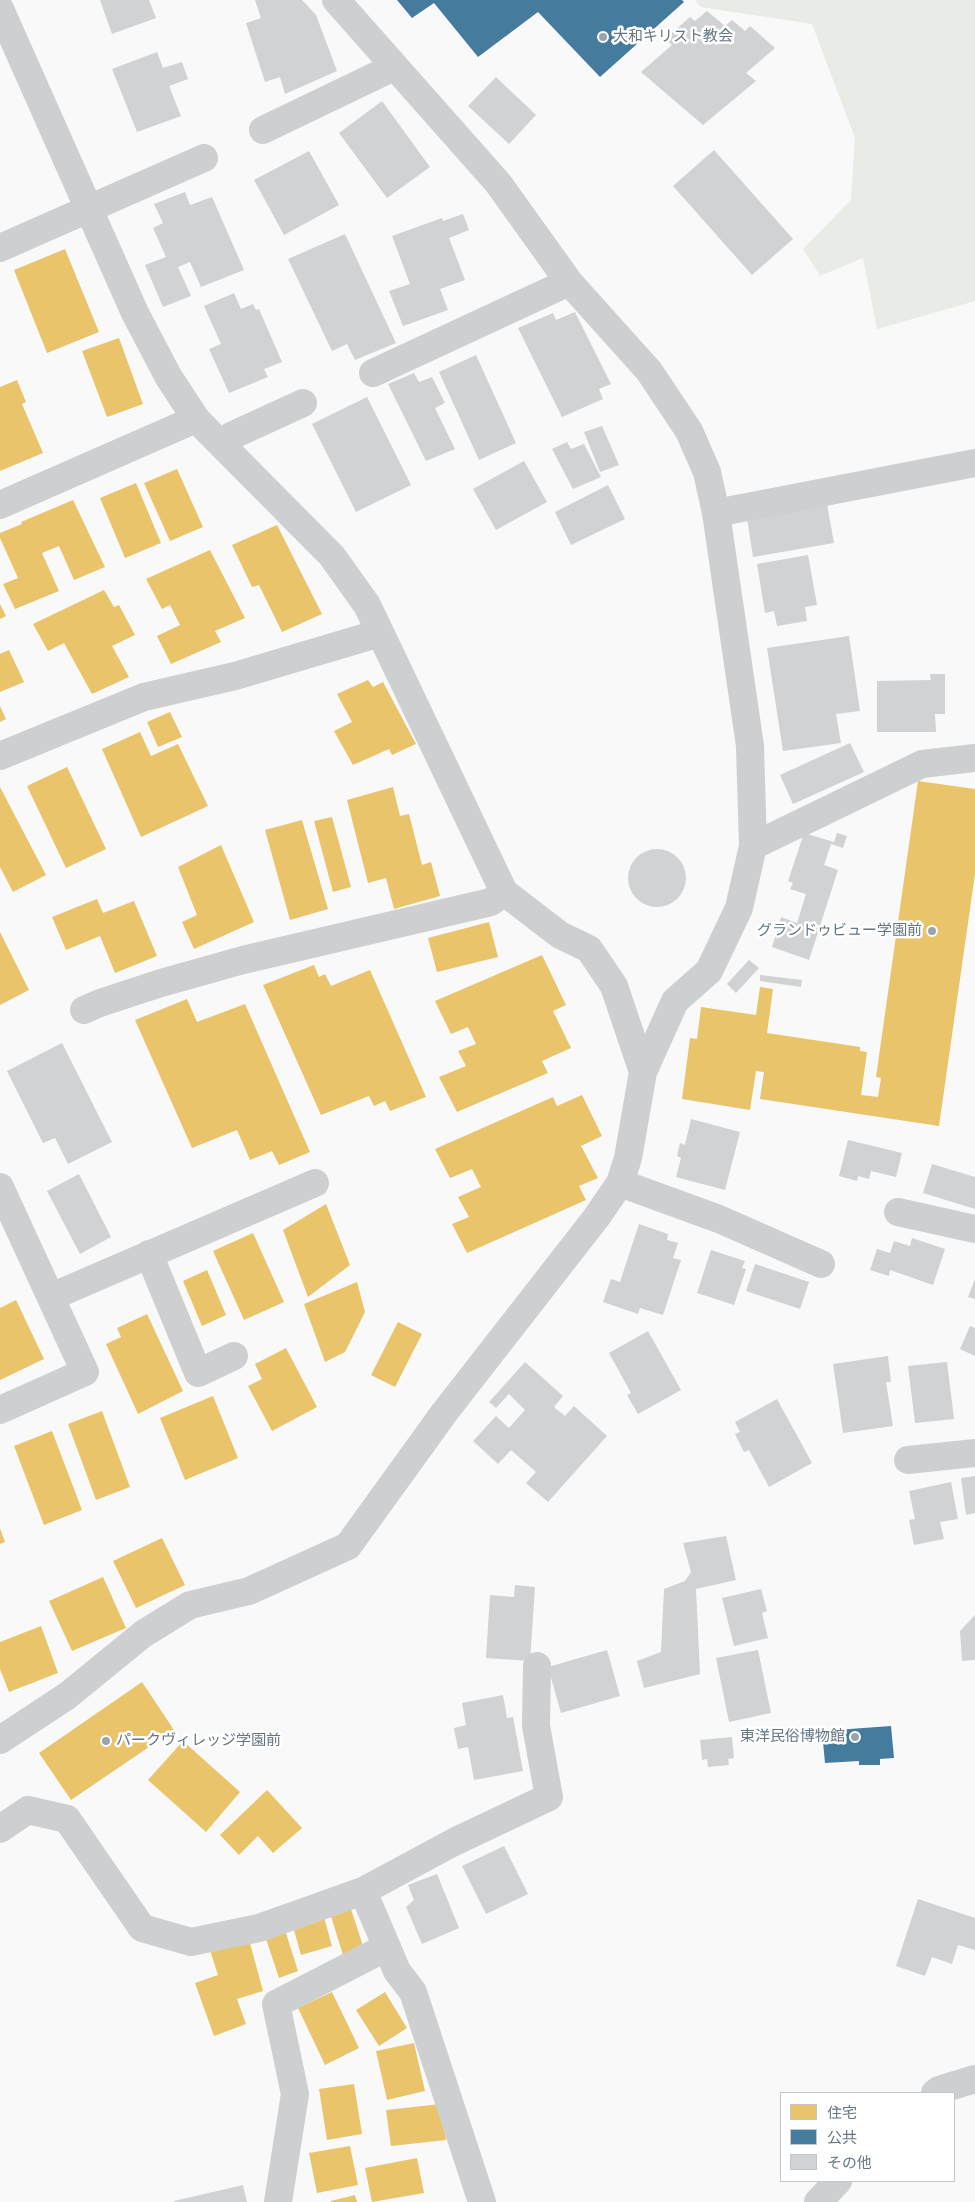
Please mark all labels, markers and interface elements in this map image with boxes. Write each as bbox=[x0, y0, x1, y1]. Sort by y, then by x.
place label: 大和キリスト教会 bbox=[613, 28, 733, 46]
marker: 大和キリスト教会 bbox=[597, 31, 609, 43]
place label: グランドゥビュー学園前 bbox=[757, 922, 922, 940]
marker: グランドゥビュー学園前 bbox=[926, 925, 938, 937]
place label: 東洋民俗博物館 bbox=[740, 1728, 845, 1746]
marker: 東洋民俗博物館 bbox=[849, 1731, 861, 1743]
place label: パークヴィレッジ学園前 bbox=[116, 1732, 281, 1750]
marker: パークヴィレッジ学園前 bbox=[100, 1735, 112, 1747]
legend bbox=[780, 2092, 955, 2182]
text: 住宅 bbox=[827, 2104, 857, 2122]
text: 公共 bbox=[827, 2129, 857, 2147]
text: その他 bbox=[827, 2154, 872, 2172]

